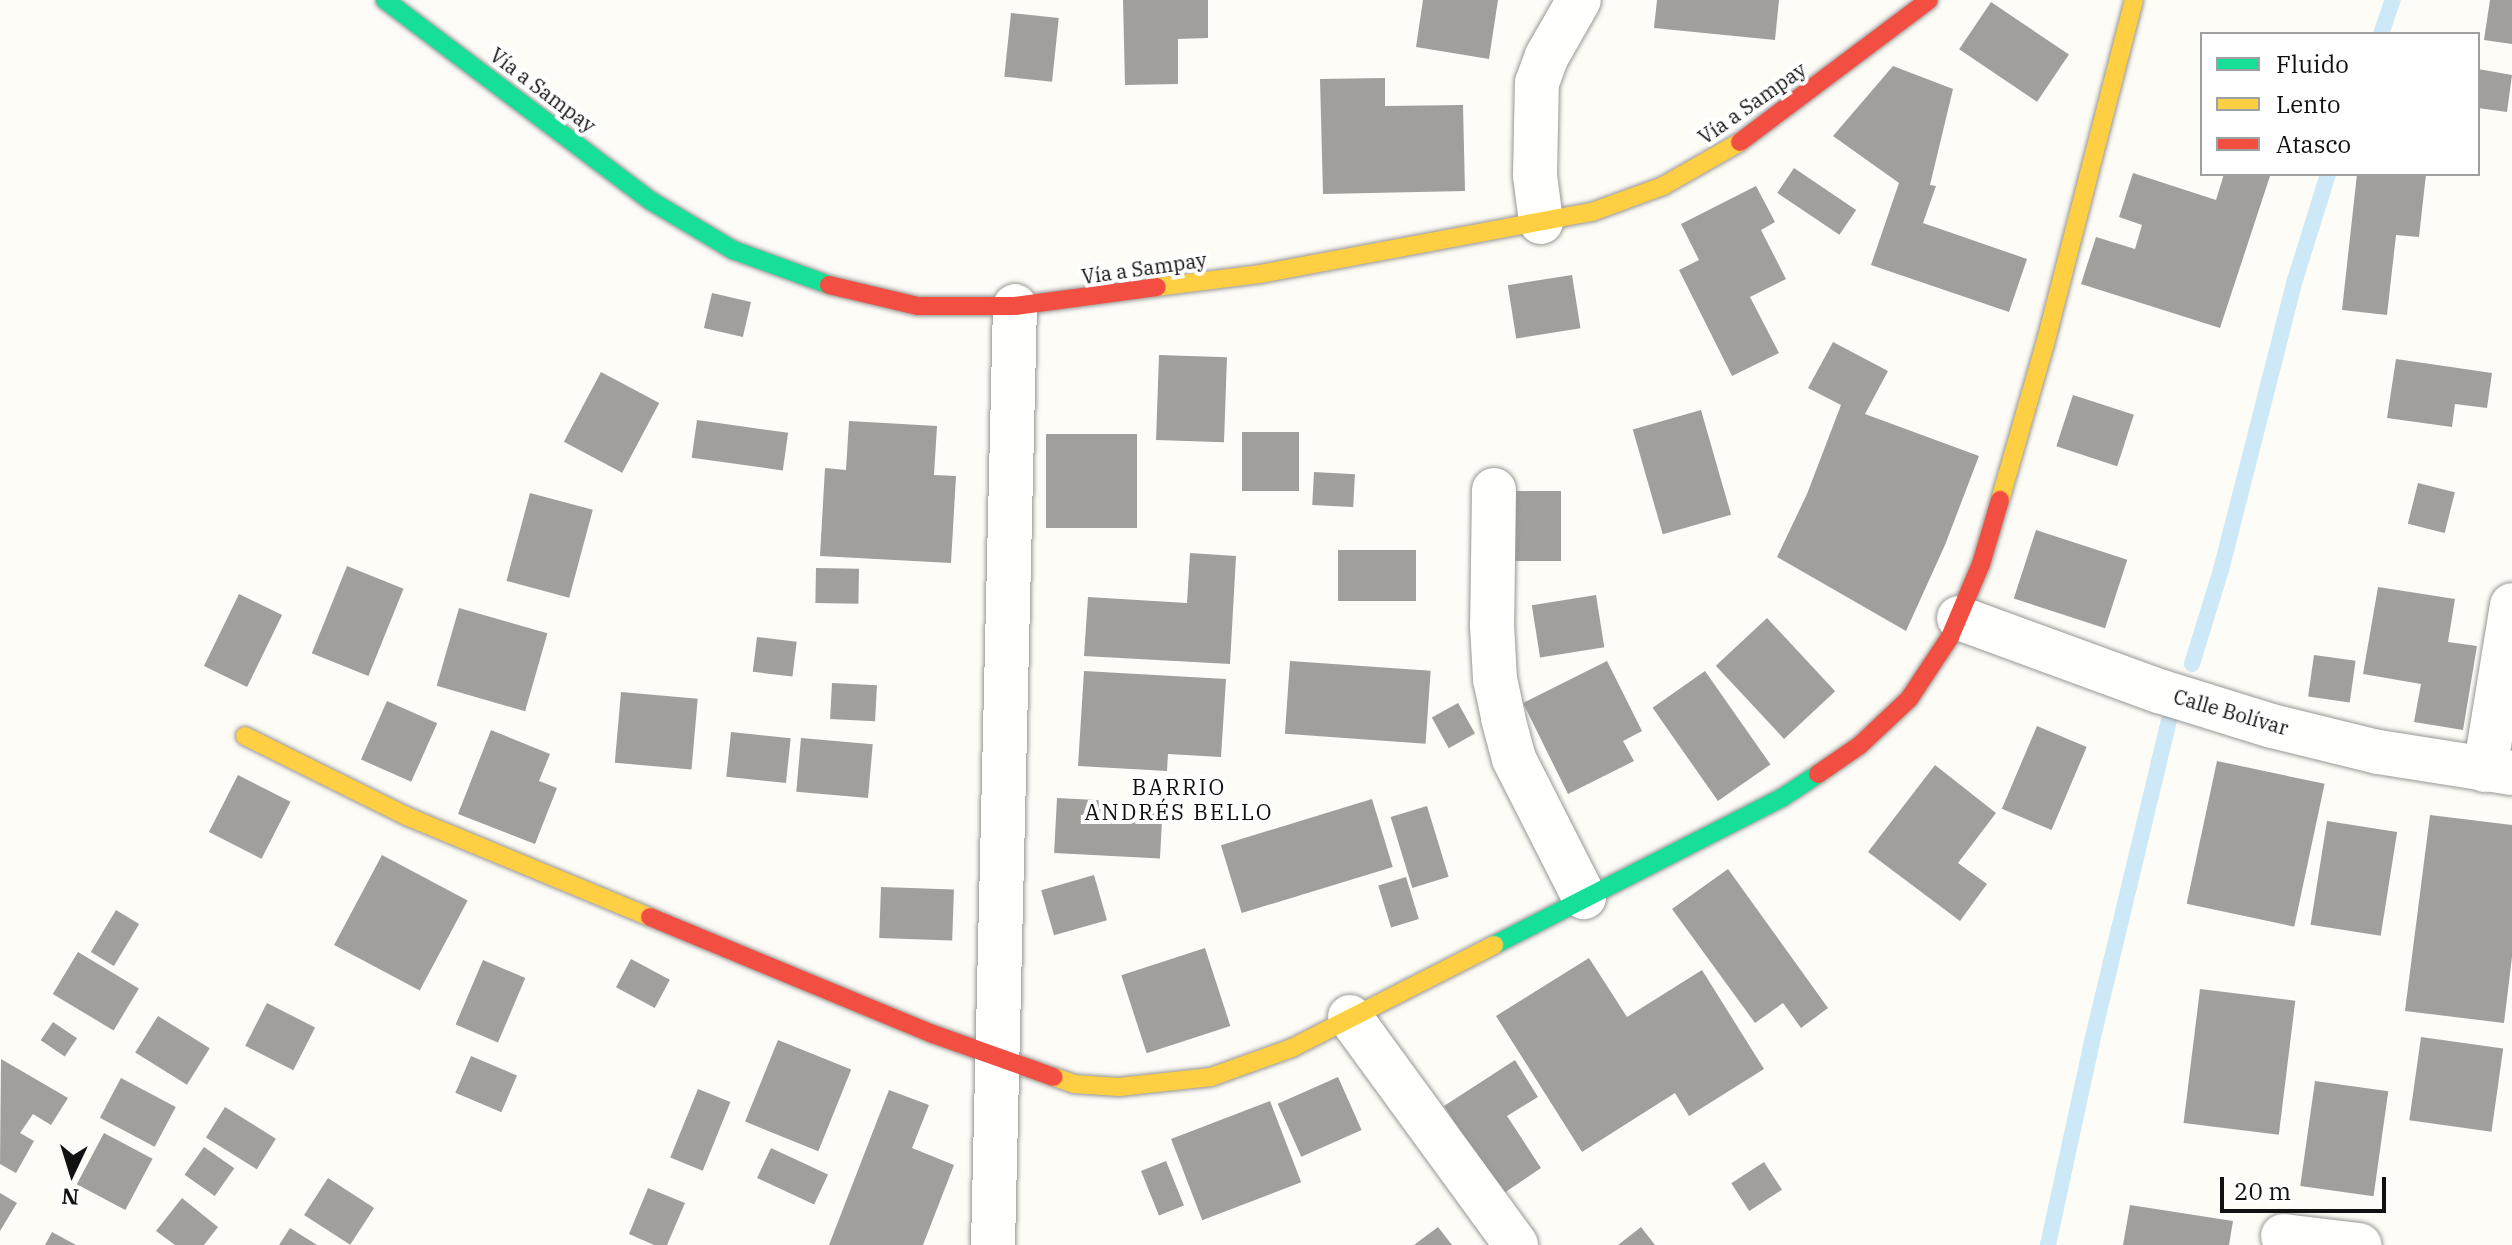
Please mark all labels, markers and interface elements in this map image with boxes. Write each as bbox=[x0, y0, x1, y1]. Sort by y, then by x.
legend bbox=[2200, 32, 2480, 176]
street label: Vía a Sampay bbox=[486, 43, 600, 137]
text: Fluido bbox=[2276, 48, 2349, 80]
street label: Vía a Sampay bbox=[1694, 57, 1810, 149]
text: Lento bbox=[2276, 88, 2340, 120]
text: Atasco bbox=[2276, 128, 2351, 160]
street label: Vía a Sampay bbox=[1080, 247, 1208, 289]
street label: Calle Bolívar bbox=[2171, 684, 2291, 740]
district label: BARRIO ANDRÉS BELLO bbox=[1084, 773, 1274, 824]
north arrow bbox=[32, 1133, 112, 1213]
scale bar bbox=[2224, 1161, 2390, 1211]
text: 20 m bbox=[2234, 1175, 2291, 1207]
text: N bbox=[61, 1182, 80, 1213]

